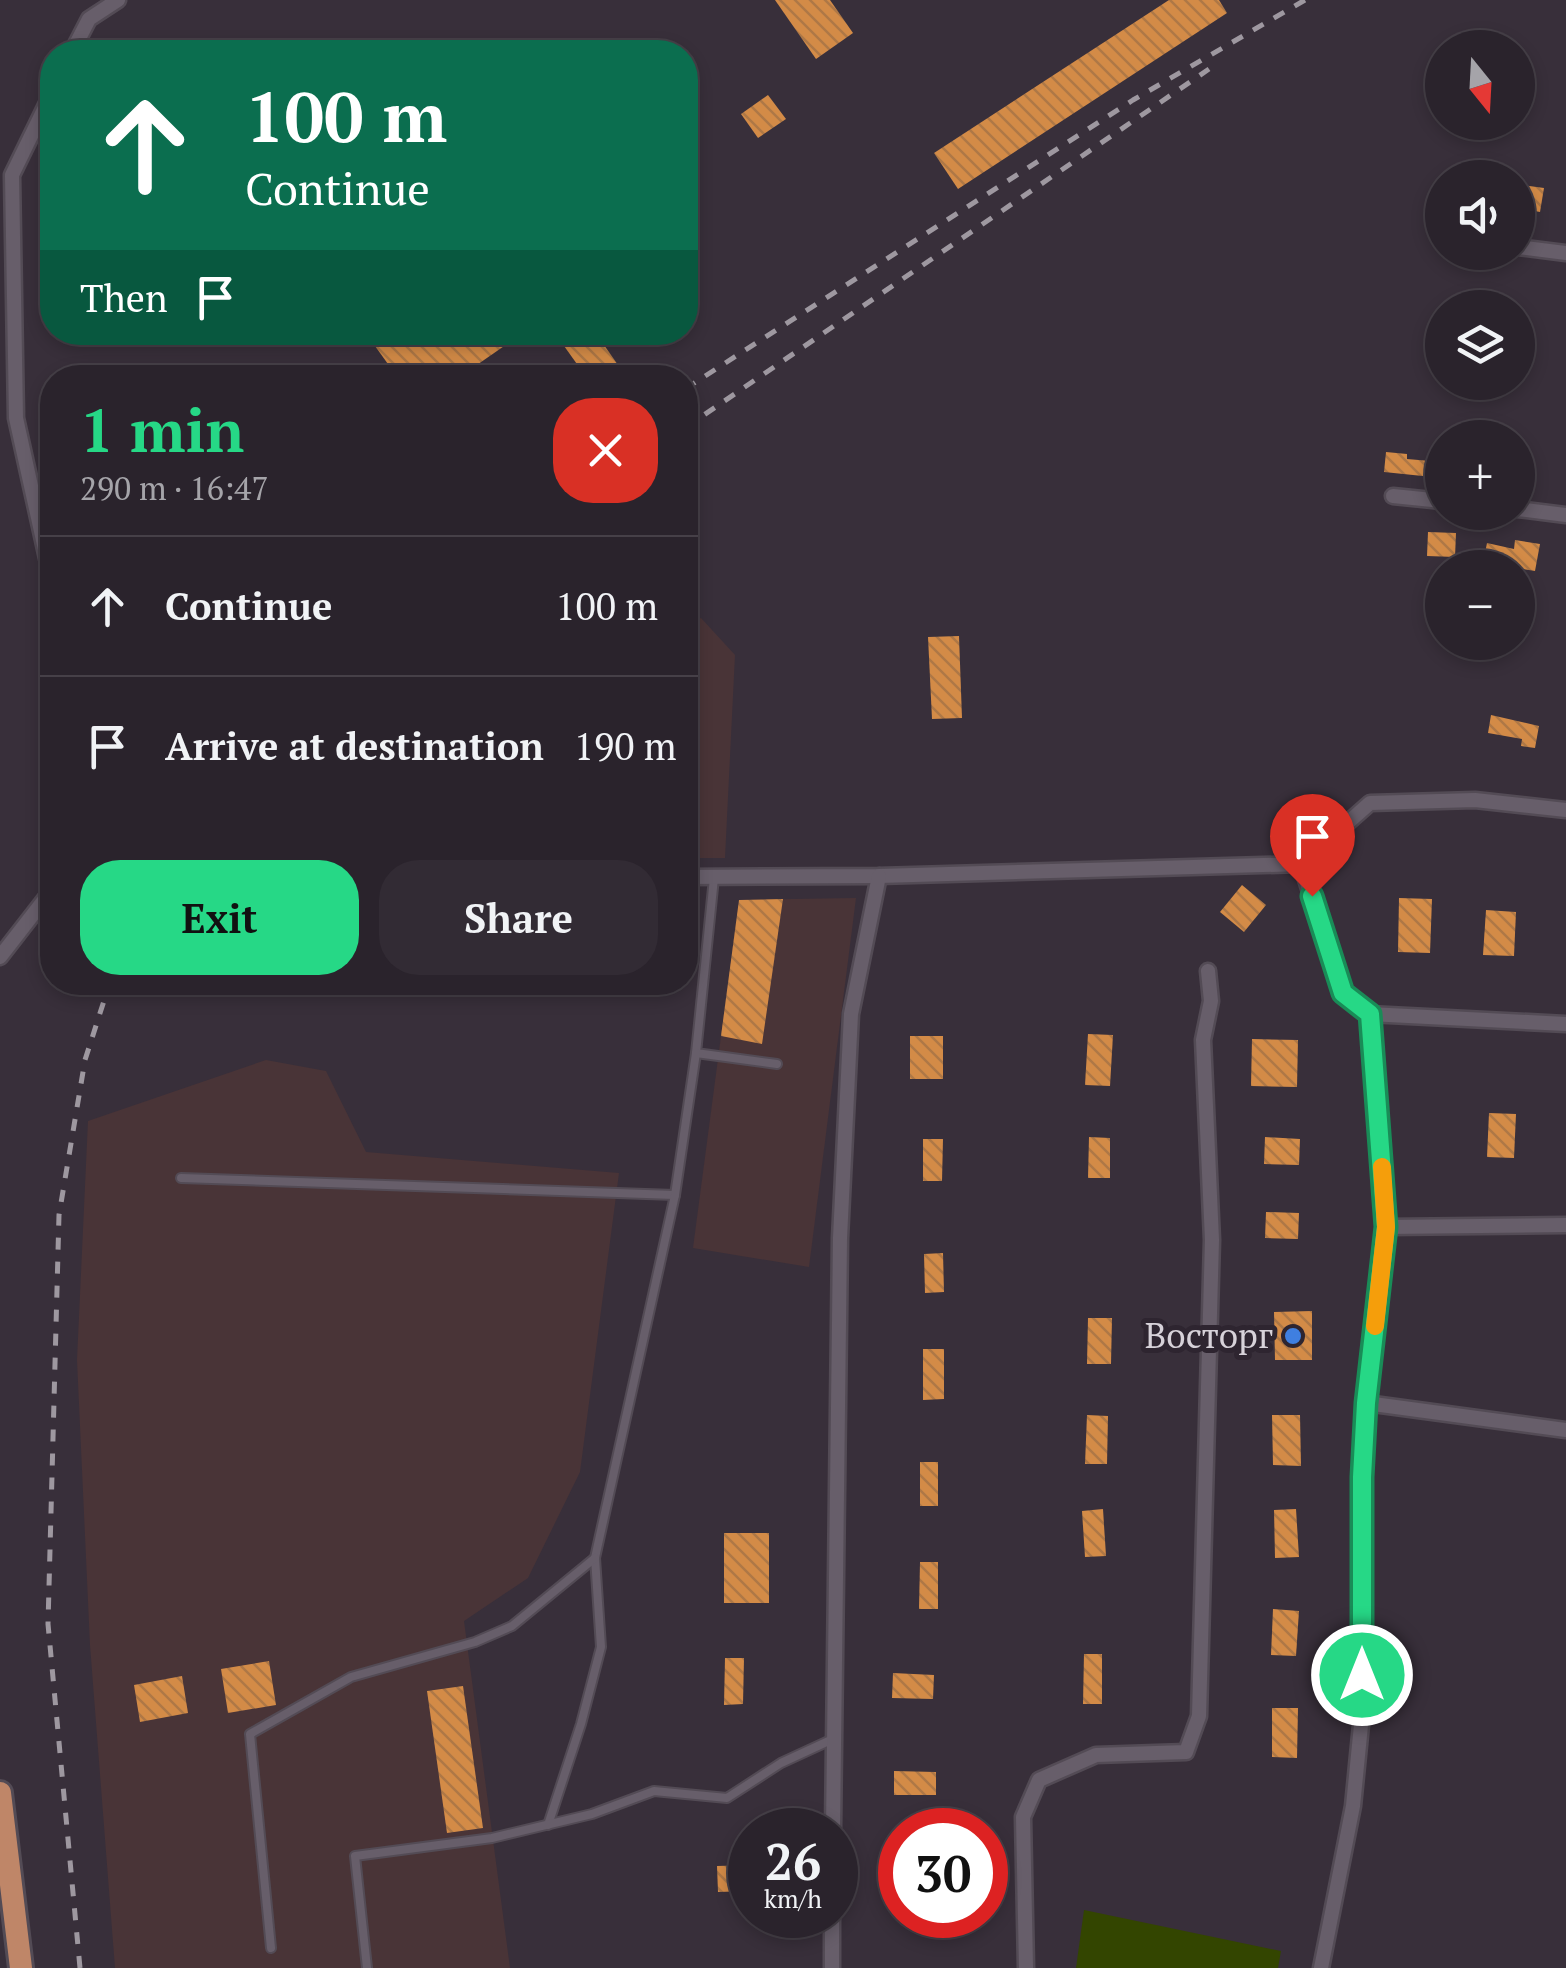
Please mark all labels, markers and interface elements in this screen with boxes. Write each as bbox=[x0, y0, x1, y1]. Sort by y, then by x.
north arrow bbox=[1425, 30, 1535, 140]
map controls bbox=[1425, 30, 1535, 660]
text: 100 m bbox=[245, 69, 447, 162]
icon: ahead bbox=[80, 80, 210, 210]
text: Continue bbox=[245, 158, 430, 218]
button: sound bbox=[1425, 160, 1535, 270]
icon: arrive bbox=[188, 270, 243, 325]
text: Then bbox=[80, 273, 168, 323]
button: layers bbox=[1425, 290, 1535, 400]
text: 1 min bbox=[80, 390, 244, 469]
button: close bbox=[553, 398, 658, 503]
button: + bbox=[1425, 420, 1535, 530]
text: 290 m · 16:47 bbox=[80, 467, 268, 509]
button: − bbox=[1425, 550, 1535, 660]
icon: ahead bbox=[80, 579, 135, 634]
text: Continue bbox=[165, 581, 332, 631]
text: 100 m bbox=[555, 581, 658, 631]
icon: arrive bbox=[80, 719, 135, 774]
text: Arrive at destination bbox=[165, 721, 544, 771]
text: 190 m bbox=[574, 721, 677, 771]
pin bbox=[1270, 794, 1355, 897]
icon: arrive bbox=[1285, 809, 1340, 864]
button: Exit bbox=[80, 860, 359, 975]
button: Share bbox=[379, 860, 658, 975]
place label: Восторг bbox=[1145, 1312, 1273, 1358]
marker: Восторг bbox=[1282, 1325, 1304, 1347]
position arrow bbox=[1310, 1623, 1414, 1727]
speed limit sign: 30 bbox=[878, 1808, 1008, 1938]
text: 26 bbox=[765, 1828, 821, 1894]
text: km/h bbox=[764, 1882, 822, 1915]

